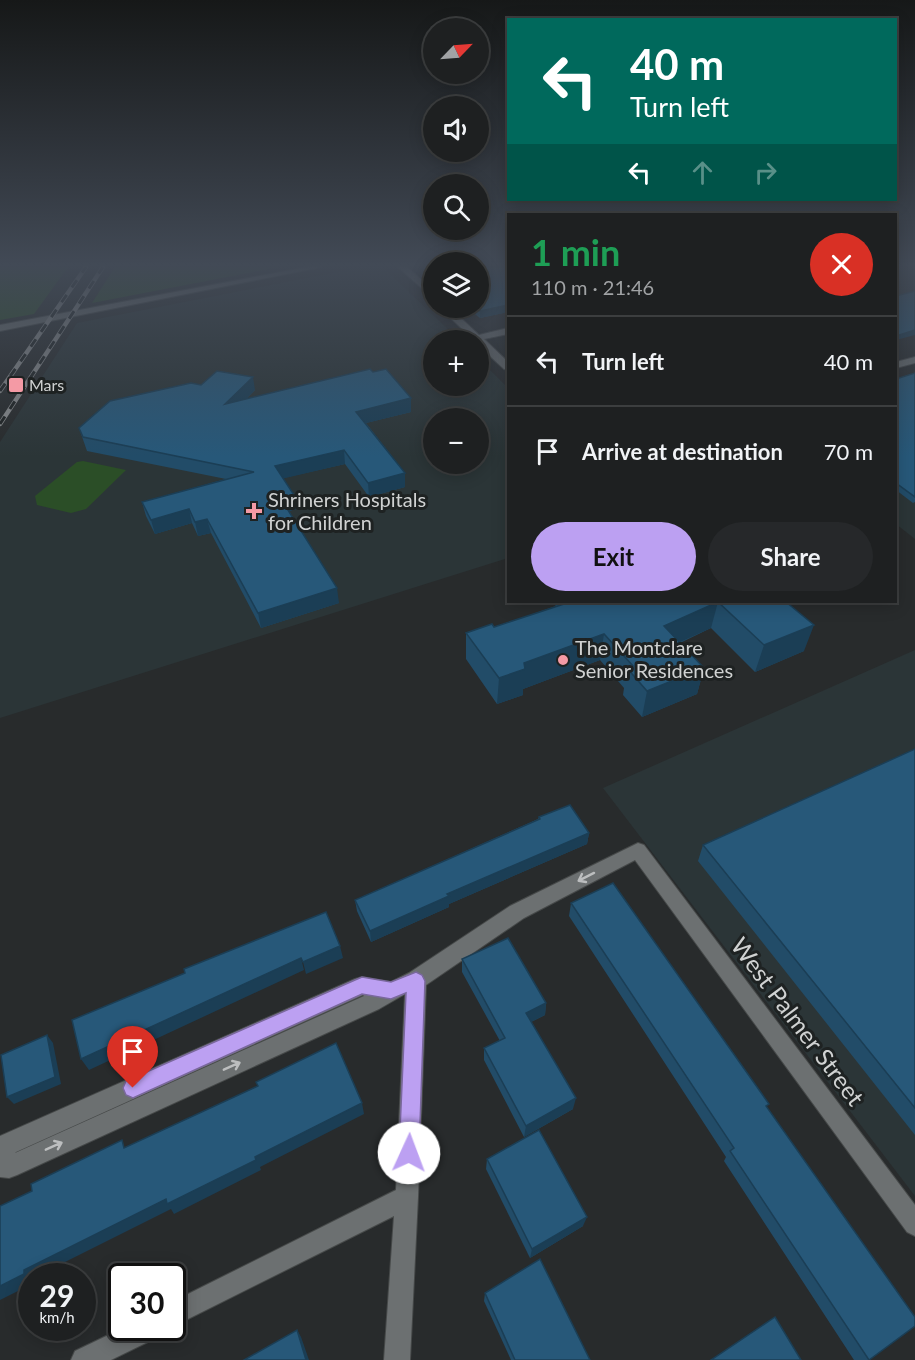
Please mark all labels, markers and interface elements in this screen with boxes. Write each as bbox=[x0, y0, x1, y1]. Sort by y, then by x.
north arrow bbox=[423, 18, 489, 84]
map controls bbox=[423, 18, 489, 474]
text: 40 m bbox=[630, 39, 724, 89]
icon: left bbox=[531, 42, 609, 120]
text: Turn left bbox=[630, 90, 729, 123]
button: sound bbox=[423, 96, 489, 162]
icon: left bbox=[623, 156, 656, 189]
icon: ahead bbox=[686, 156, 719, 189]
icon: right bbox=[749, 156, 782, 189]
button: search bbox=[423, 174, 489, 240]
text: 1 min bbox=[531, 230, 620, 274]
button: close bbox=[810, 233, 873, 296]
button: layers bbox=[423, 252, 489, 318]
text: 110 m · 21:46 bbox=[531, 275, 654, 299]
button: + bbox=[423, 330, 489, 396]
icon: left bbox=[531, 345, 564, 378]
text: Turn left bbox=[582, 348, 664, 375]
text: 40 m bbox=[824, 348, 873, 375]
place label: Mars bbox=[29, 375, 64, 394]
marker: Mars bbox=[7, 376, 25, 394]
button: − bbox=[423, 408, 489, 474]
icon: arrive bbox=[531, 435, 564, 468]
text: Arrive at destination bbox=[582, 438, 783, 465]
text: 70 m bbox=[824, 438, 873, 465]
place label: Shriners Hospitals for Children bbox=[268, 487, 426, 534]
marker: Shriners Hospitals for Children bbox=[245, 502, 263, 520]
button: Exit bbox=[531, 522, 696, 591]
button: Share bbox=[708, 522, 873, 591]
place label: The Montclare Senior Residences bbox=[575, 635, 733, 682]
marker: The Montclare Senior Residences bbox=[556, 653, 570, 667]
one-way arrow bbox=[577, 872, 595, 883]
street label: West Palmer Street bbox=[726, 931, 871, 1111]
pin bbox=[107, 1026, 158, 1088]
icon: arrive bbox=[116, 1035, 149, 1068]
one-way arrow bbox=[222, 1059, 240, 1071]
position arrow bbox=[377, 1121, 441, 1185]
one-way arrow bbox=[45, 1140, 63, 1151]
speed limit sign: 30 bbox=[108, 1263, 186, 1341]
text: 29 bbox=[40, 1277, 74, 1313]
text: km/h bbox=[39, 1308, 75, 1326]

